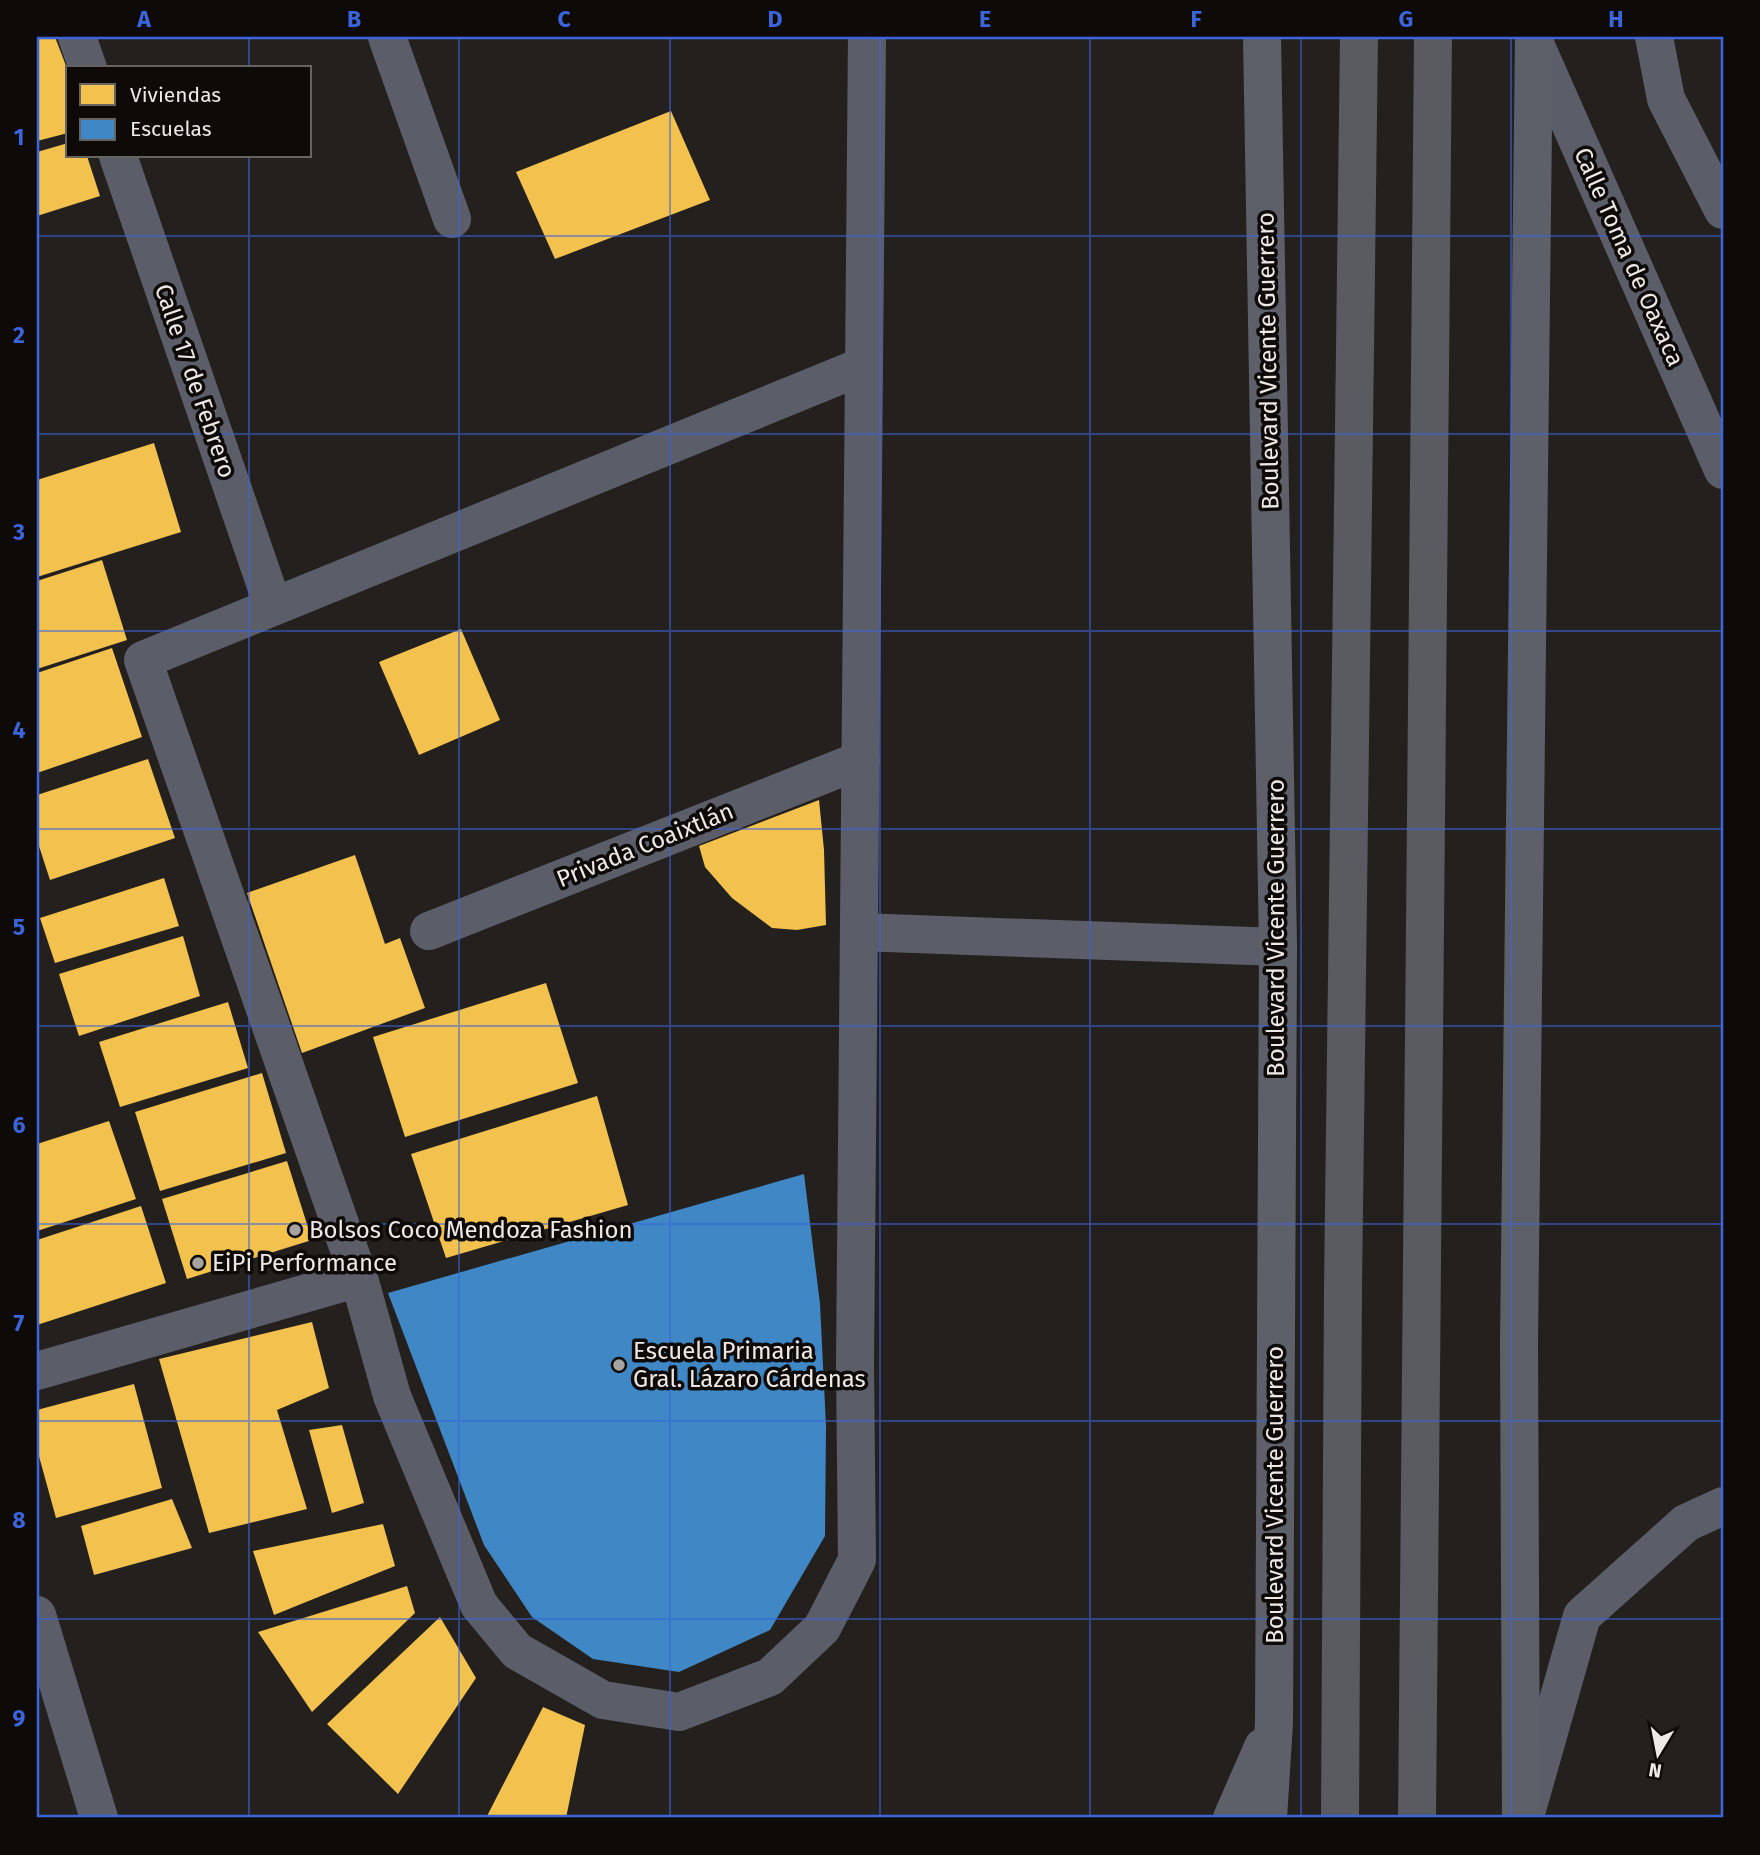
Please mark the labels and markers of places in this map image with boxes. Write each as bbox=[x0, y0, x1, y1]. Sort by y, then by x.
place label: Bolsos Coco Mendoza Fashion bbox=[309, 1216, 633, 1244]
marker: Bolsos Coco Mendoza Fashion bbox=[287, 1222, 303, 1238]
place label: EiPi Performance bbox=[212, 1249, 397, 1277]
marker: EiPi Performance bbox=[190, 1255, 206, 1271]
place label: Escuela Primaria Gral. Lázaro Cárdenas bbox=[633, 1337, 866, 1393]
marker: Escuela Primaria Gral. Lázaro Cárdenas bbox=[611, 1357, 627, 1373]

